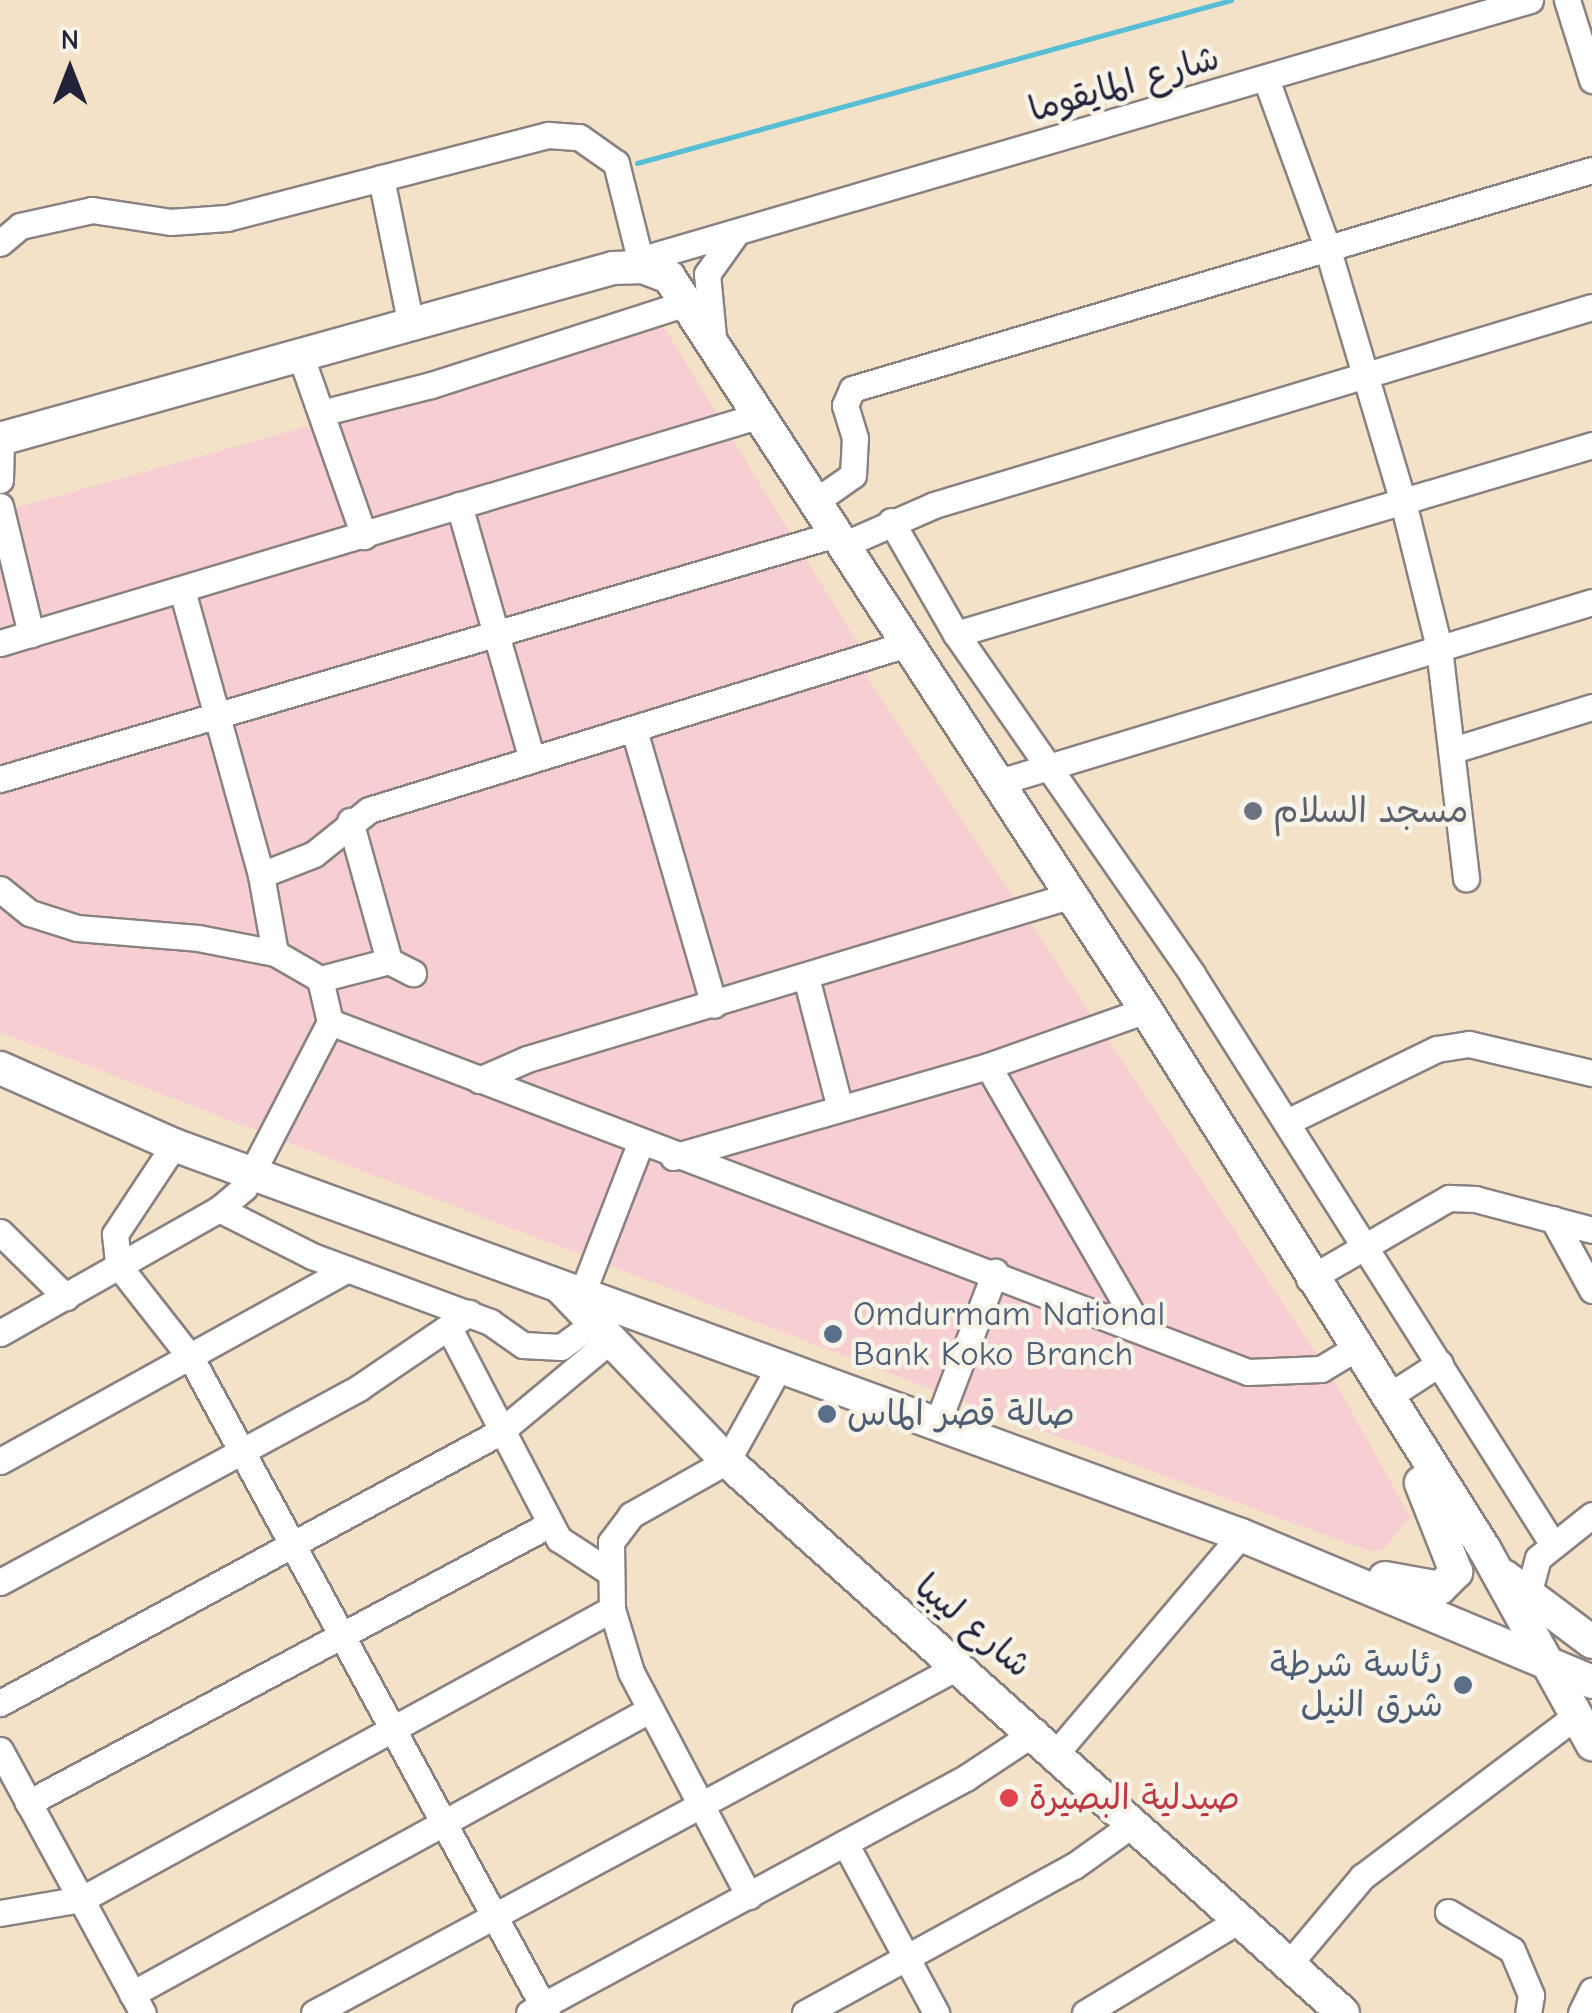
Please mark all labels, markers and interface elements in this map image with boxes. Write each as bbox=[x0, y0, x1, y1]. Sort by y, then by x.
north arrow bbox=[20, 20, 120, 120]
text: N bbox=[61, 24, 79, 56]
street label: شارع المايقوما bbox=[1024, 37, 1224, 131]
place label: مسجد السلام bbox=[1273, 790, 1468, 832]
marker: مسجد السلام bbox=[1242, 800, 1264, 822]
place label: Omdurmam National Bank Koko Branch bbox=[853, 1293, 1165, 1375]
marker: Omdurmam National Bank Koko Branch bbox=[822, 1323, 844, 1345]
place label: صالة قصر الماس bbox=[847, 1393, 1075, 1435]
marker: صالة قصر الماس bbox=[816, 1403, 838, 1425]
street label: شارع ليبيا bbox=[907, 1565, 1039, 1687]
place label: رئاسة شرطة شرق النيل bbox=[1270, 1644, 1443, 1726]
marker: رئاسة شرطة شرق النيل bbox=[1452, 1674, 1474, 1696]
place label: صيدلية البصيرة bbox=[1029, 1777, 1240, 1819]
marker: صيدلية البصيرة bbox=[998, 1787, 1020, 1809]

